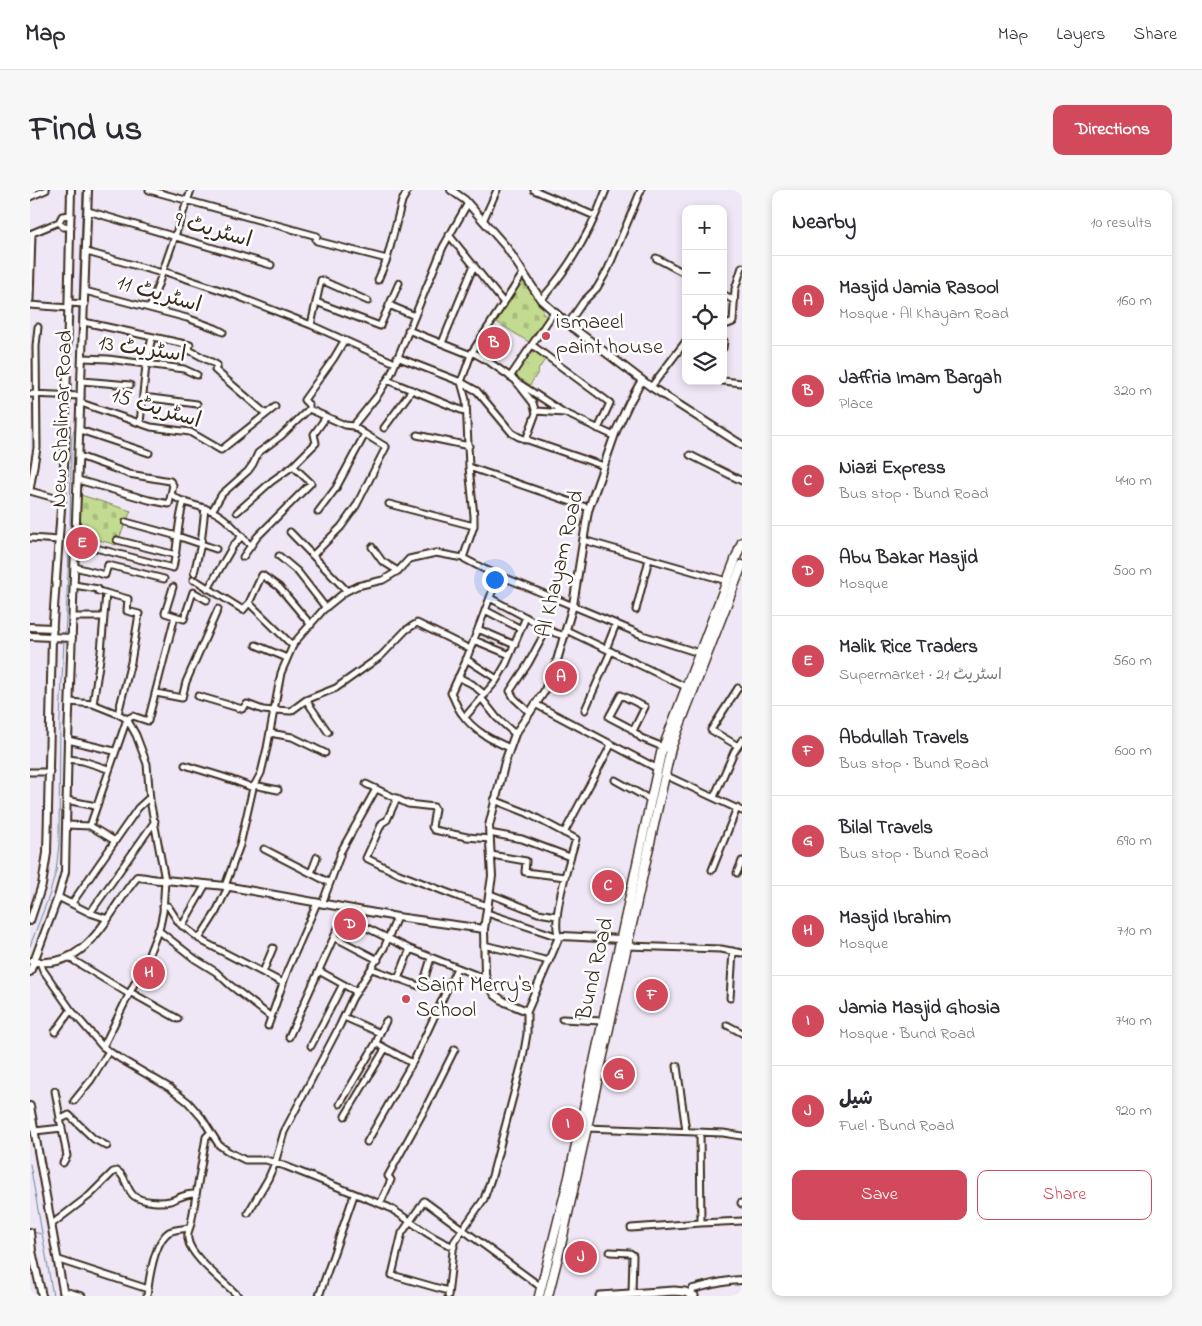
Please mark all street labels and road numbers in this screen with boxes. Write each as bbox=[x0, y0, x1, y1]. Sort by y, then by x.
street label: اسٹریٹ 9 bbox=[170, 205, 256, 257]
street label: اسٹریٹ 11 bbox=[113, 268, 205, 322]
street label: اسٹریٹ 13 bbox=[96, 328, 188, 372]
street label: New Shalimar Road bbox=[44, 330, 82, 508]
street label: اسٹریٹ 15 bbox=[107, 380, 205, 438]
street label: Al Khayam Road bbox=[529, 487, 594, 641]
street label: Bund Road bbox=[568, 915, 623, 1024]

